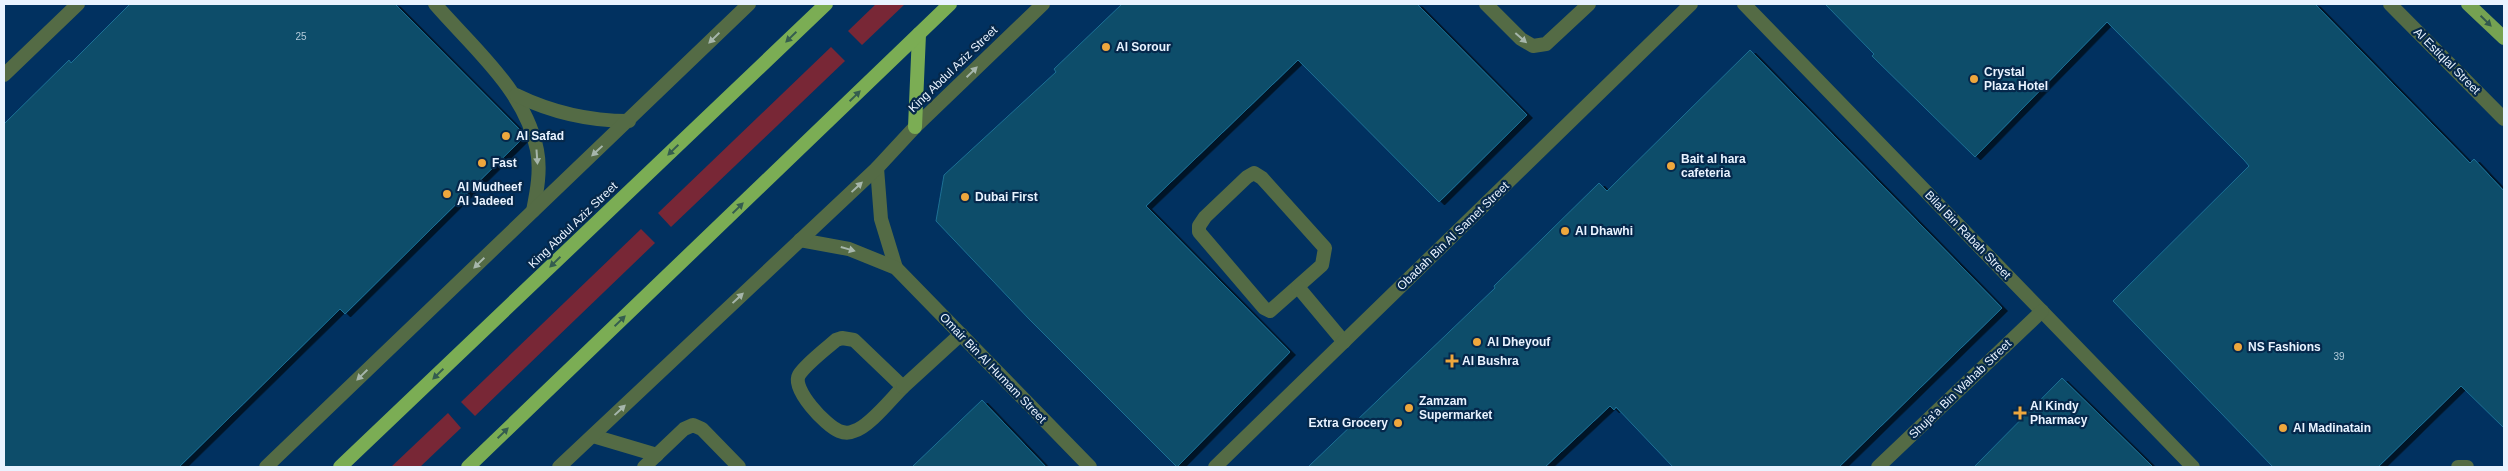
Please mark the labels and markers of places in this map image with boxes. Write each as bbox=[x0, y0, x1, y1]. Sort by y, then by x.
place label: Al Sorour bbox=[1116, 40, 1171, 54]
marker: Al Sorour bbox=[1100, 41, 1112, 53]
place label: Crystal Plaza Hotel bbox=[1984, 65, 2048, 93]
marker: Crystal Plaza Hotel bbox=[1968, 73, 1980, 85]
place label: Al Safad bbox=[516, 129, 564, 143]
marker: Al Safad bbox=[500, 130, 512, 142]
place label: Bait al hara cafeteria bbox=[1681, 152, 1746, 180]
place label: Fast bbox=[492, 156, 517, 170]
marker: Fast bbox=[476, 157, 488, 169]
marker: Bait al hara cafeteria bbox=[1665, 160, 1677, 172]
place label: Al Mudheef Al Jadeed bbox=[457, 180, 523, 208]
marker: Al Mudheef Al Jadeed bbox=[441, 188, 453, 200]
place label: Dubai First bbox=[975, 190, 1038, 204]
marker: Dubai First bbox=[959, 191, 971, 203]
place label: Al Dhawhi bbox=[1575, 224, 1633, 238]
marker: Al Dhawhi bbox=[1559, 225, 1571, 237]
place label: Al Dheyouf bbox=[1487, 335, 1551, 349]
marker: Al Dheyouf bbox=[1471, 336, 1483, 348]
place label: NS Fashions bbox=[2248, 340, 2321, 354]
marker: NS Fashions bbox=[2232, 341, 2244, 353]
place label: Al Bushra bbox=[1462, 354, 1519, 368]
marker: Al Bushra bbox=[1446, 355, 1458, 367]
place label: Zamzam Supermarket bbox=[1419, 394, 1492, 422]
place label: Al Kindy Pharmacy bbox=[2030, 399, 2088, 427]
marker: Zamzam Supermarket bbox=[1403, 402, 1415, 414]
marker: Al Kindy Pharmacy bbox=[2014, 407, 2026, 419]
place label: Extra Grocery bbox=[1309, 416, 1388, 430]
marker: Extra Grocery bbox=[1392, 417, 1404, 429]
place label: Al Madinatain bbox=[2293, 421, 2371, 435]
marker: Al Madinatain bbox=[2277, 422, 2289, 434]

